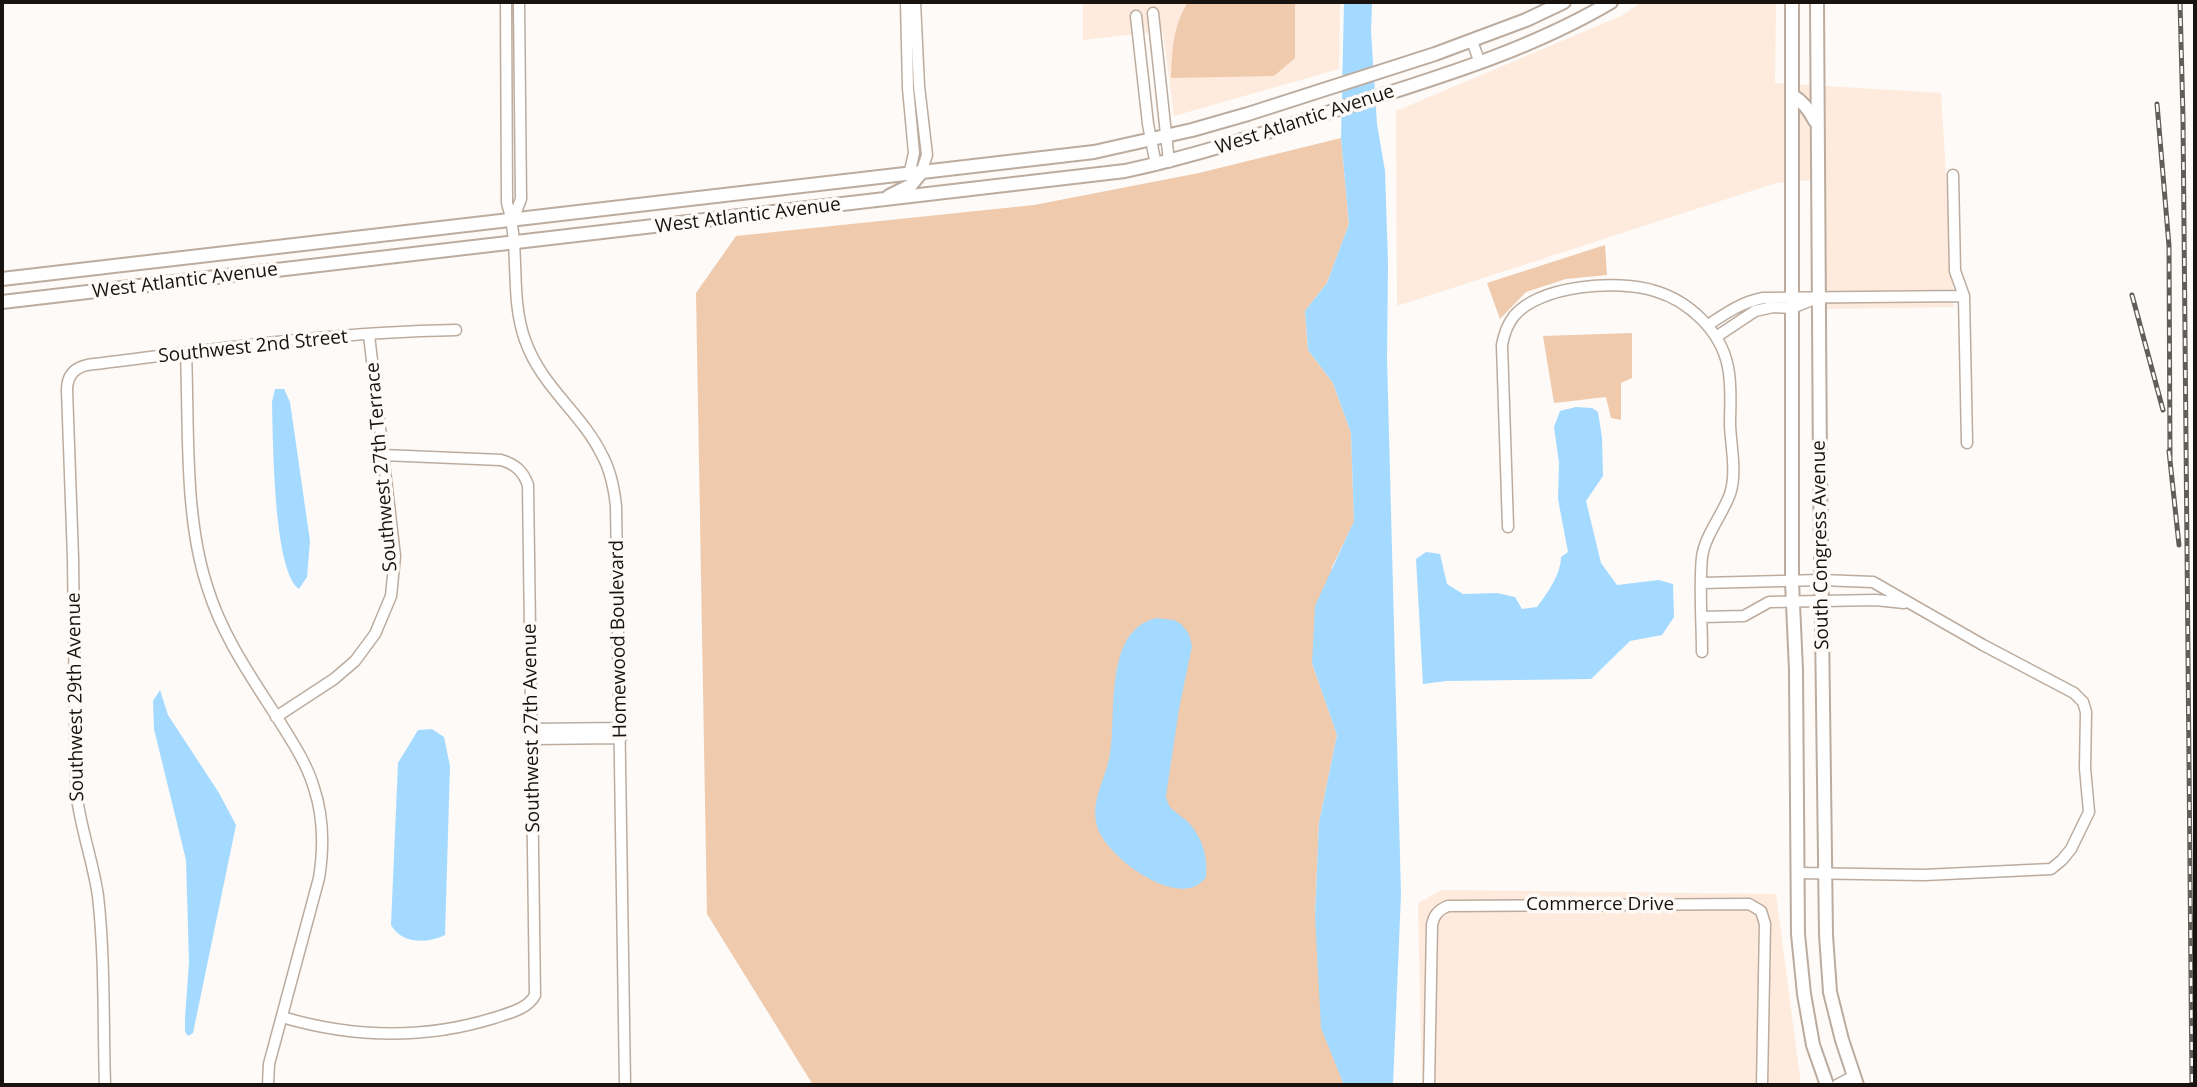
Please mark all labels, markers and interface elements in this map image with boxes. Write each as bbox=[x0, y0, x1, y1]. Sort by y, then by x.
street label: West Atlantic Avenue bbox=[1213, 80, 1397, 160]
street label: West Atlantic Avenue bbox=[654, 193, 842, 239]
street label: West Atlantic Avenue bbox=[91, 258, 279, 304]
street label: Southwest 2nd Street bbox=[157, 326, 349, 368]
street label: Southwest 27th Terrace bbox=[361, 361, 403, 573]
street label: South Congress Avenue bbox=[1808, 440, 1834, 650]
street label: Homewood Boulevard bbox=[606, 540, 632, 738]
street label: Southwest 29th Avenue bbox=[63, 592, 89, 802]
street label: Southwest 27th Avenue bbox=[519, 623, 545, 833]
street label: Commerce Drive bbox=[1526, 894, 1674, 916]

